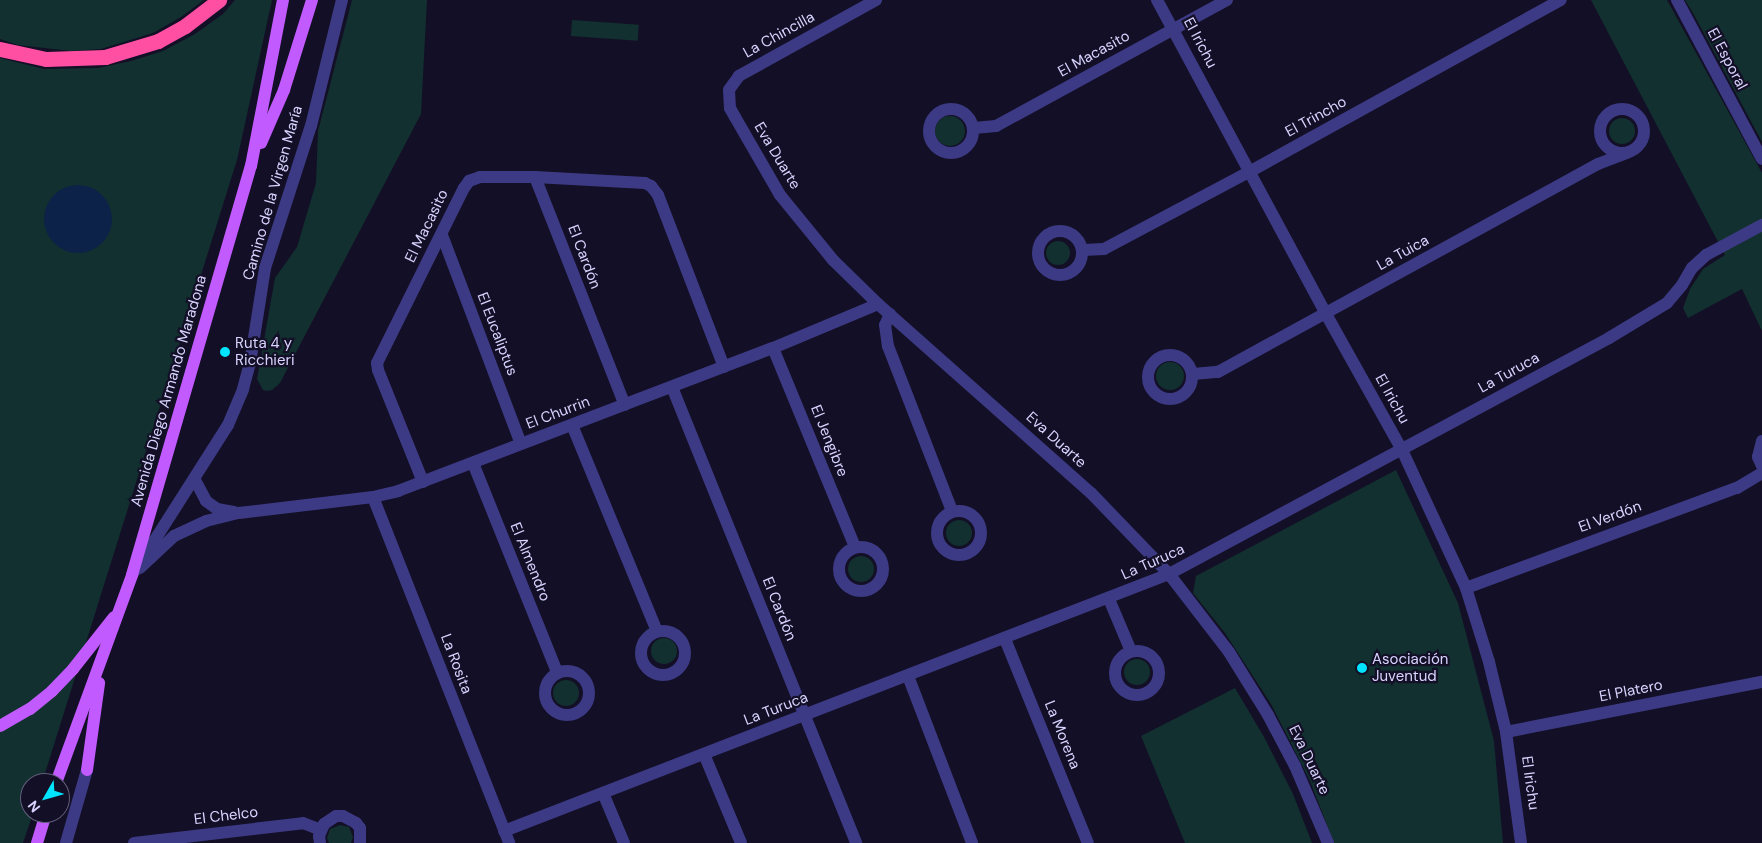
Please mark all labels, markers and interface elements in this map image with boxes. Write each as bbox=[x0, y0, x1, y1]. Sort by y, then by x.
street label: La Chincilla bbox=[740, 8, 818, 62]
street label: El Irichu bbox=[1179, 15, 1221, 71]
street label: El Esporal bbox=[1703, 25, 1751, 93]
street label: El Macasito bbox=[1055, 27, 1133, 81]
street label: El Trincho bbox=[1282, 93, 1350, 141]
street label: Camino de la Virgen María bbox=[239, 104, 307, 282]
street label: Eva Duarte bbox=[750, 119, 804, 193]
street label: El Macasito bbox=[402, 187, 452, 265]
street label: El Cardón bbox=[564, 223, 604, 291]
street label: La Tuica bbox=[1374, 231, 1432, 275]
street label: Avenida Diego Armando Maradona bbox=[127, 273, 211, 509]
street label: El Eucaliptus bbox=[473, 290, 521, 378]
place label: Ruta 4 y Ricchieri bbox=[235, 334, 295, 369]
marker: Ruta 4 y Ricchieri bbox=[219, 346, 231, 358]
street label: La Turuca bbox=[1475, 349, 1543, 397]
street label: El Irichu bbox=[1371, 371, 1413, 427]
street label: El Churrin bbox=[523, 393, 593, 433]
street label: El Jengibre bbox=[806, 403, 852, 479]
street label: Eva Duarte bbox=[1022, 408, 1090, 472]
street label: El Verdón bbox=[1576, 497, 1644, 537]
street label: El Almendro bbox=[506, 520, 554, 604]
street label: La Turuca bbox=[1119, 540, 1187, 584]
street label: El Cardón bbox=[758, 575, 800, 643]
street label: La Rosita bbox=[436, 632, 476, 696]
place label: Asociación Juventud bbox=[1372, 650, 1448, 685]
marker: Asociación Juventud bbox=[1356, 662, 1368, 674]
street label: El Platero bbox=[1598, 676, 1664, 706]
street label: La Turuca bbox=[741, 689, 811, 729]
street label: La Morena bbox=[1040, 698, 1084, 772]
street label: Eva Duarte bbox=[1284, 722, 1334, 798]
street label: El Irichu bbox=[1517, 755, 1543, 811]
north arrow bbox=[20, 773, 70, 823]
text: N bbox=[24, 797, 44, 816]
street label: El Chelco bbox=[193, 803, 259, 829]

